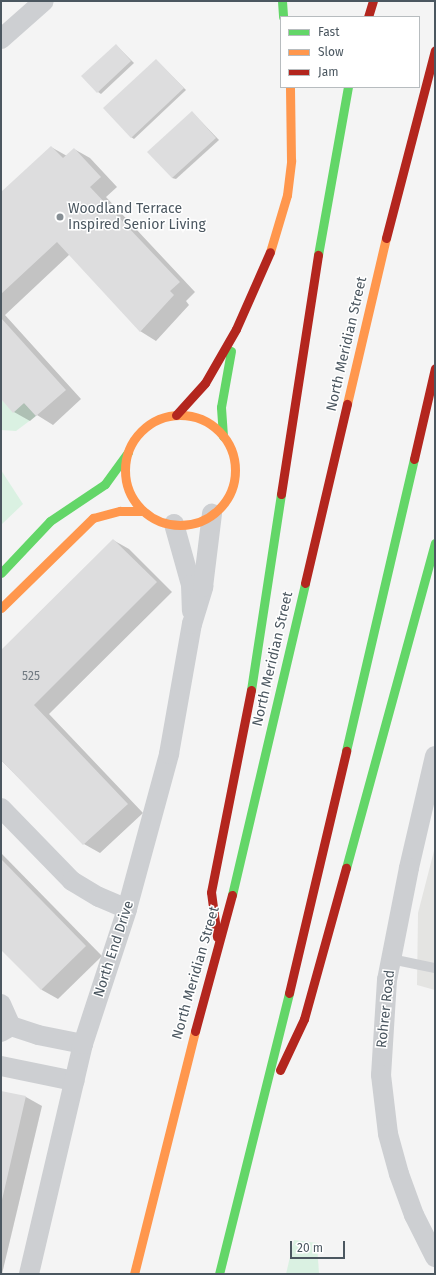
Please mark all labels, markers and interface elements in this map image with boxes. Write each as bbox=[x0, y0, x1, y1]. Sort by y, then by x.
legend bbox=[280, 16, 420, 88]
text: Fast bbox=[318, 25, 340, 39]
text: Slow bbox=[318, 45, 344, 59]
text: Jam bbox=[318, 65, 338, 79]
place label: Woodland Terrace Inspired Senior Living bbox=[68, 201, 206, 234]
marker: Woodland Terrace Inspired Senior Living bbox=[55, 212, 65, 222]
street label: North Meridian Street bbox=[323, 275, 371, 413]
street label: North Meridian Street bbox=[249, 590, 297, 728]
house number: 525 bbox=[22, 670, 40, 684]
street label: North End Drive bbox=[90, 899, 138, 999]
street label: North Meridian Street bbox=[169, 904, 223, 1042]
street label: Rohrer Road bbox=[374, 969, 398, 1049]
scale bar bbox=[292, 1233, 347, 1259]
text: 20 m bbox=[297, 1241, 323, 1255]

